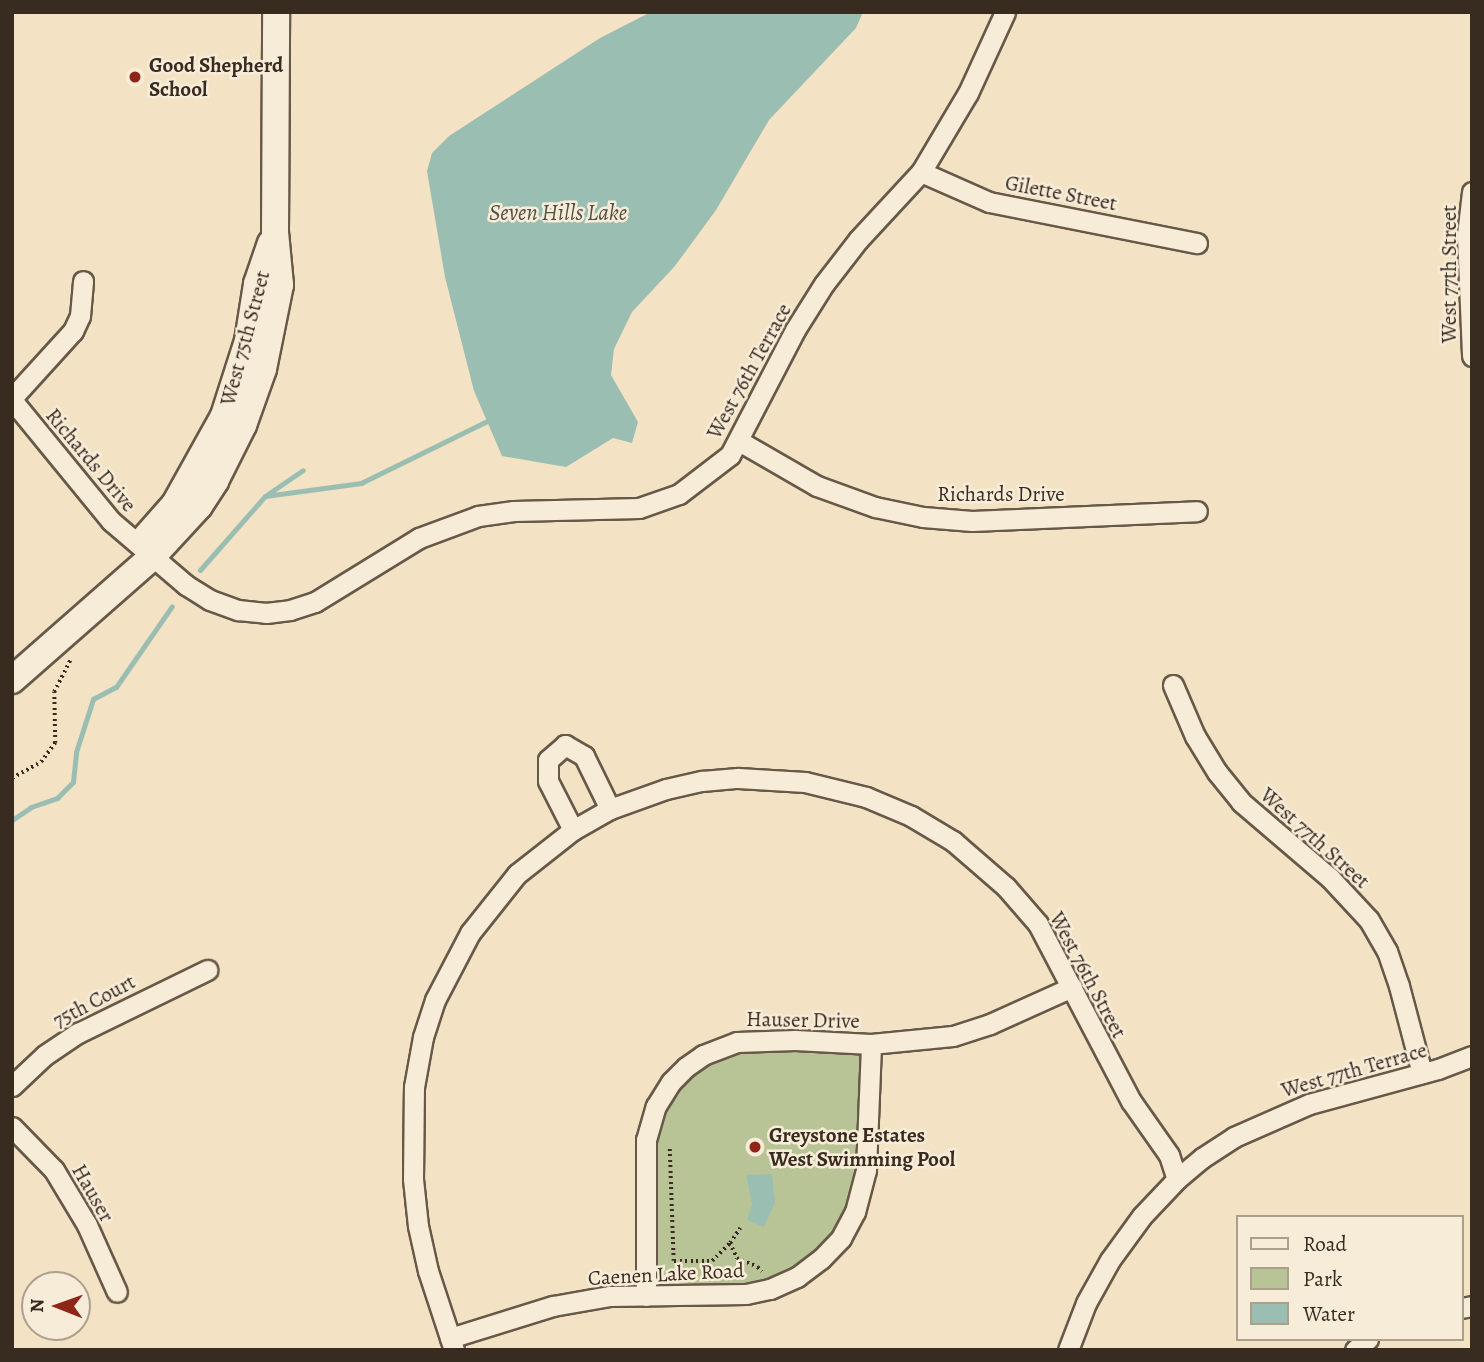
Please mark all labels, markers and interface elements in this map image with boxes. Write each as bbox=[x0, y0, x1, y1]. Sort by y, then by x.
place label: Good Shepherd School bbox=[149, 52, 283, 102]
marker: Good Shepherd School bbox=[127, 69, 143, 85]
street label: Gilette Street bbox=[1003, 170, 1119, 216]
water label: Seven Hills Lake bbox=[489, 199, 627, 227]
street label: West 77th Street bbox=[1436, 205, 1462, 343]
street label: West 75th Street bbox=[215, 268, 275, 408]
street label: West 76th Terrace bbox=[701, 299, 797, 443]
street label: Richards Drive bbox=[40, 403, 142, 517]
street label: Richards Drive bbox=[937, 481, 1065, 507]
street label: West 77th Street bbox=[1255, 782, 1375, 894]
street label: West 76th Street bbox=[1044, 908, 1132, 1042]
street label: 75th Court bbox=[48, 969, 140, 1033]
street label: Hauser Drive bbox=[746, 1006, 860, 1034]
street label: West 77th Terrace bbox=[1278, 1037, 1430, 1103]
place label: Greystone Estates West Swimming Pool bbox=[769, 1122, 955, 1172]
marker: Greystone Estates West Swimming Pool bbox=[747, 1139, 763, 1155]
street label: Hauser bbox=[66, 1160, 120, 1226]
legend bbox=[1236, 1215, 1463, 1341]
text: Road bbox=[1303, 1230, 1347, 1258]
street label: Caenen Lake Road bbox=[587, 1257, 745, 1291]
text: Park bbox=[1303, 1265, 1342, 1293]
north arrow bbox=[21, 1271, 91, 1341]
text: N bbox=[24, 1299, 50, 1313]
text: Water bbox=[1303, 1300, 1355, 1328]

